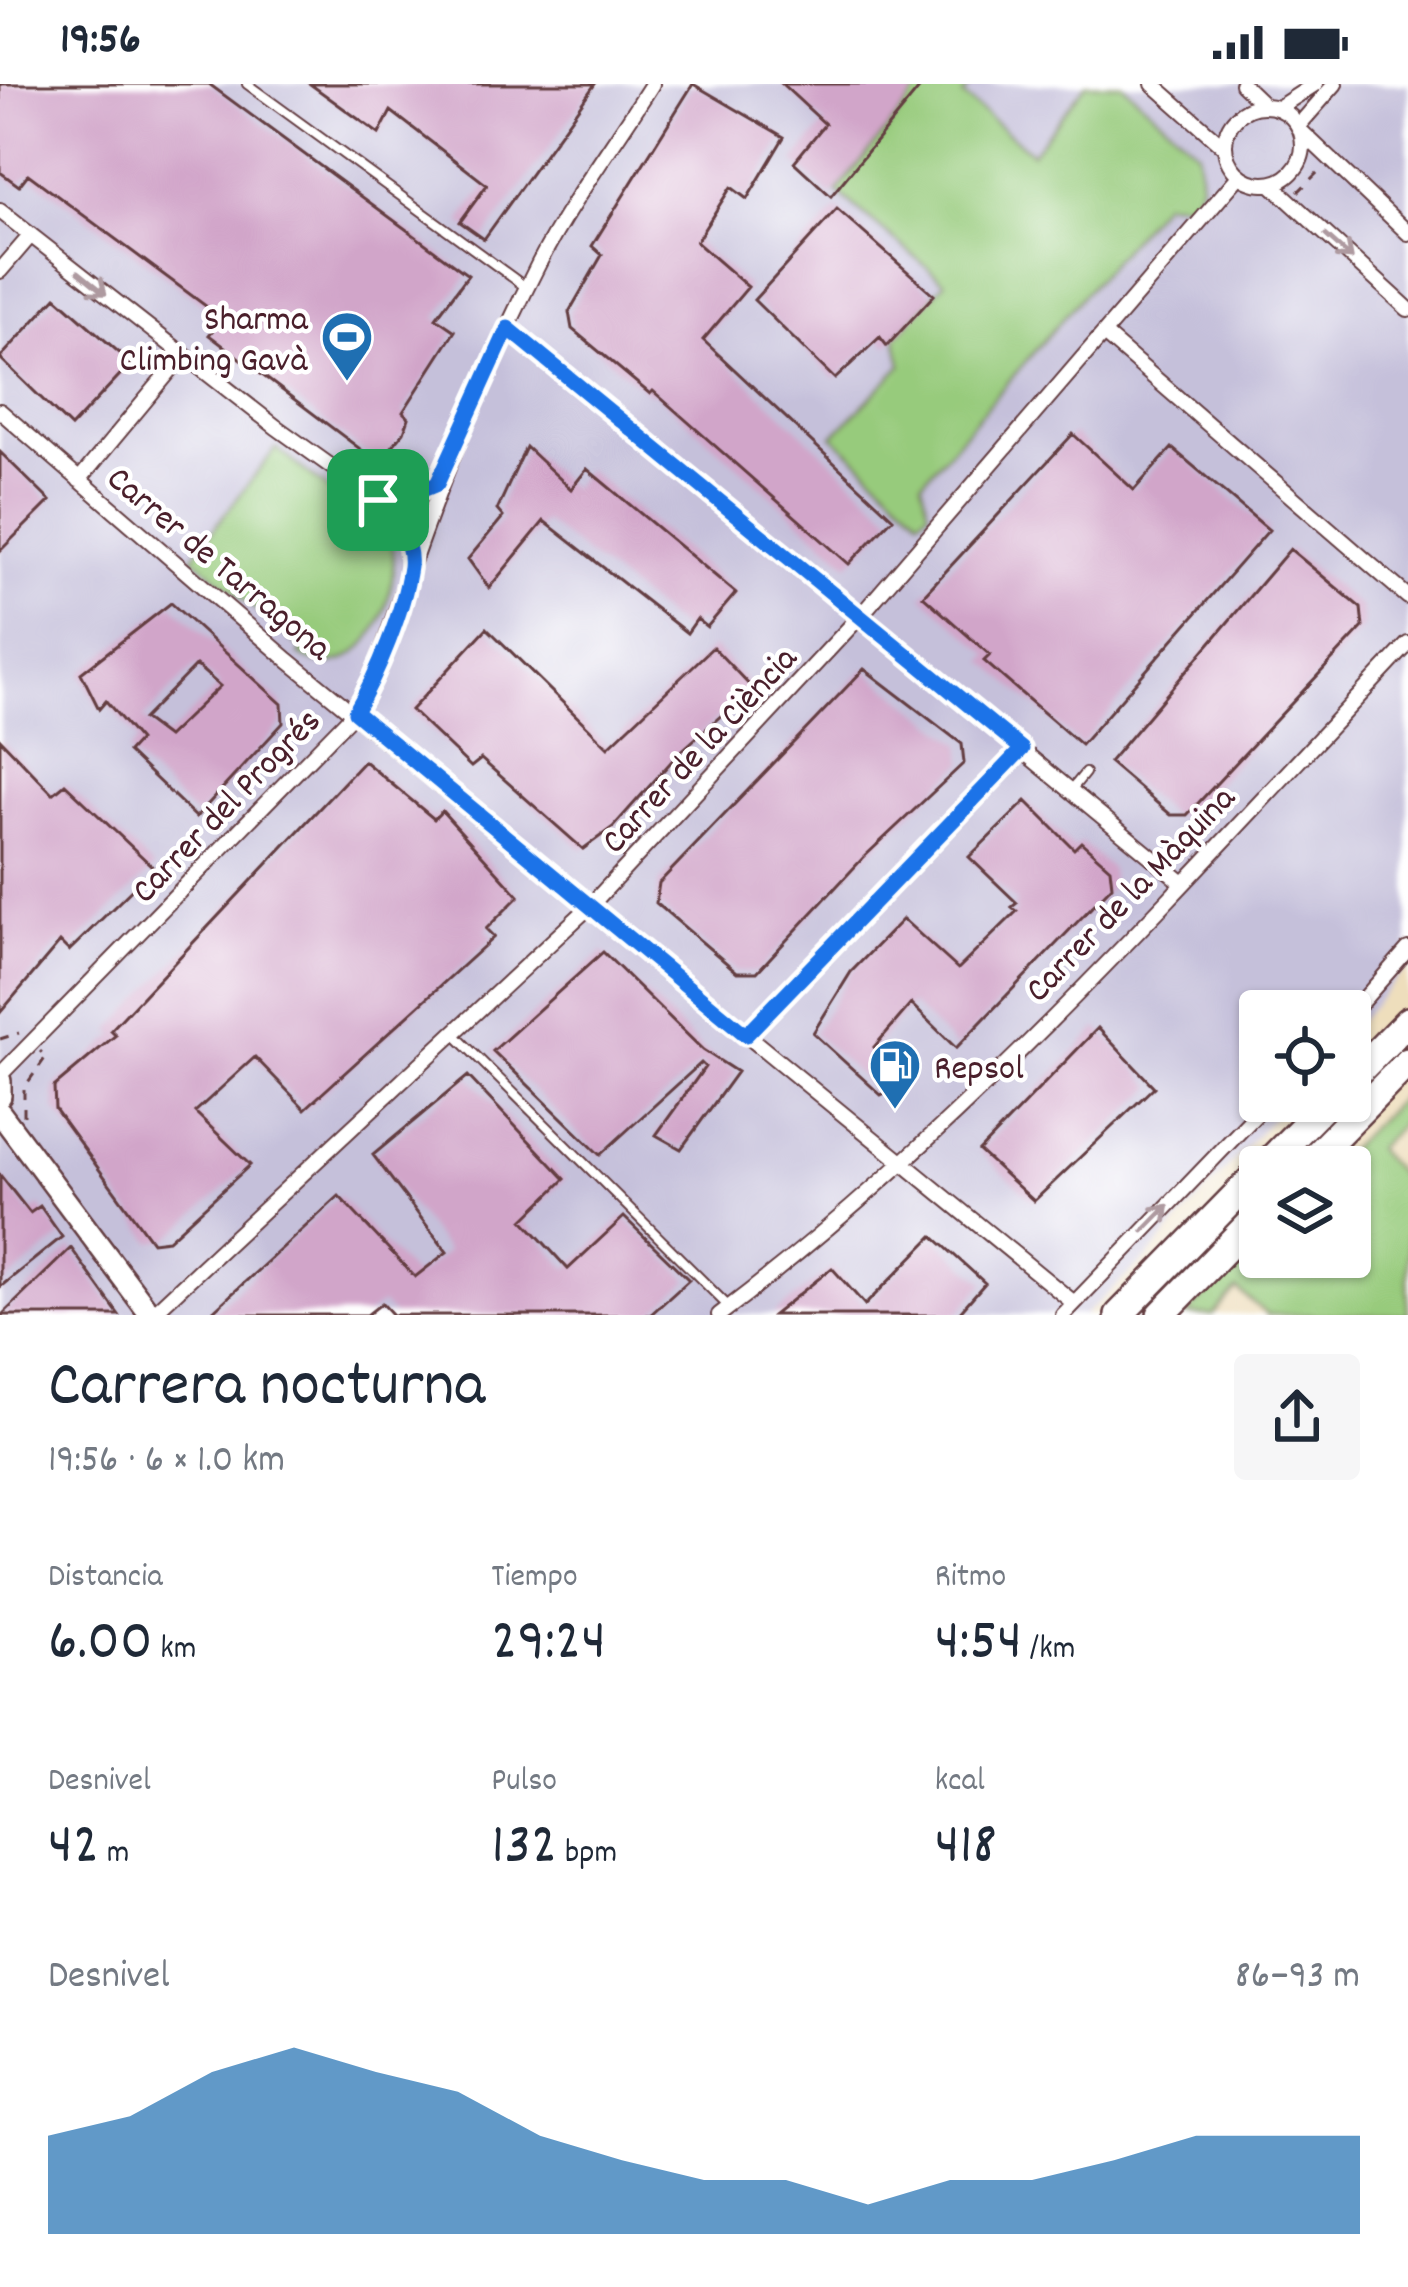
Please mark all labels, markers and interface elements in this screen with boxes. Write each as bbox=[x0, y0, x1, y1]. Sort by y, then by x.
text: 19:56 bbox=[60, 10, 141, 74]
one-way arrow bbox=[1323, 233, 1354, 260]
one-way arrow bbox=[75, 270, 107, 296]
place label: Sharma Climbing Gavà bbox=[119, 296, 309, 389]
sports icon: Sharma Climbing Gavà bbox=[319, 309, 375, 383]
pin bbox=[327, 449, 429, 551]
street label: Carrer de Tarragona bbox=[93, 456, 342, 676]
icon: arrive bbox=[345, 467, 411, 533]
street label: Carrer de la Ciència bbox=[591, 636, 813, 868]
street label: Carrer del Progrés bbox=[121, 699, 335, 918]
street label: Carrer de la Màquina bbox=[1015, 775, 1250, 1016]
map controls bbox=[1239, 990, 1371, 1278]
button: locate bbox=[1239, 990, 1371, 1122]
fuel station icon: Repsol bbox=[867, 1037, 923, 1111]
place label: Repsol bbox=[934, 1045, 1024, 1097]
button: layers bbox=[1239, 1146, 1371, 1278]
one-way arrow bbox=[1141, 1204, 1169, 1234]
text: Carrera nocturna bbox=[48, 1343, 485, 1437]
button: share bbox=[1234, 1354, 1360, 1480]
text: 19:56 · 6 × 1.0 km bbox=[48, 1435, 285, 1490]
text: Distancia bbox=[48, 1555, 163, 1602]
text: Tiempo bbox=[491, 1555, 578, 1602]
text: Ritmo bbox=[935, 1555, 1006, 1602]
text: 6.00 bbox=[48, 1602, 153, 1688]
text: 29:24 bbox=[491, 1602, 606, 1688]
text: 4:54 bbox=[935, 1602, 1022, 1688]
text: km bbox=[153, 1627, 197, 1674]
text: /km bbox=[1022, 1627, 1075, 1674]
text: Desnivel bbox=[48, 1759, 151, 1806]
text: Pulso bbox=[491, 1759, 557, 1806]
text: kcal bbox=[935, 1759, 985, 1806]
text: 42 bbox=[48, 1806, 99, 1892]
text: 132 bbox=[491, 1806, 557, 1892]
text: 418 bbox=[935, 1806, 997, 1892]
text: m bbox=[99, 1831, 129, 1878]
text: bpm bbox=[557, 1831, 617, 1878]
text: Desnivel bbox=[48, 1951, 170, 2006]
text: 86–93 m bbox=[1235, 1951, 1360, 2006]

